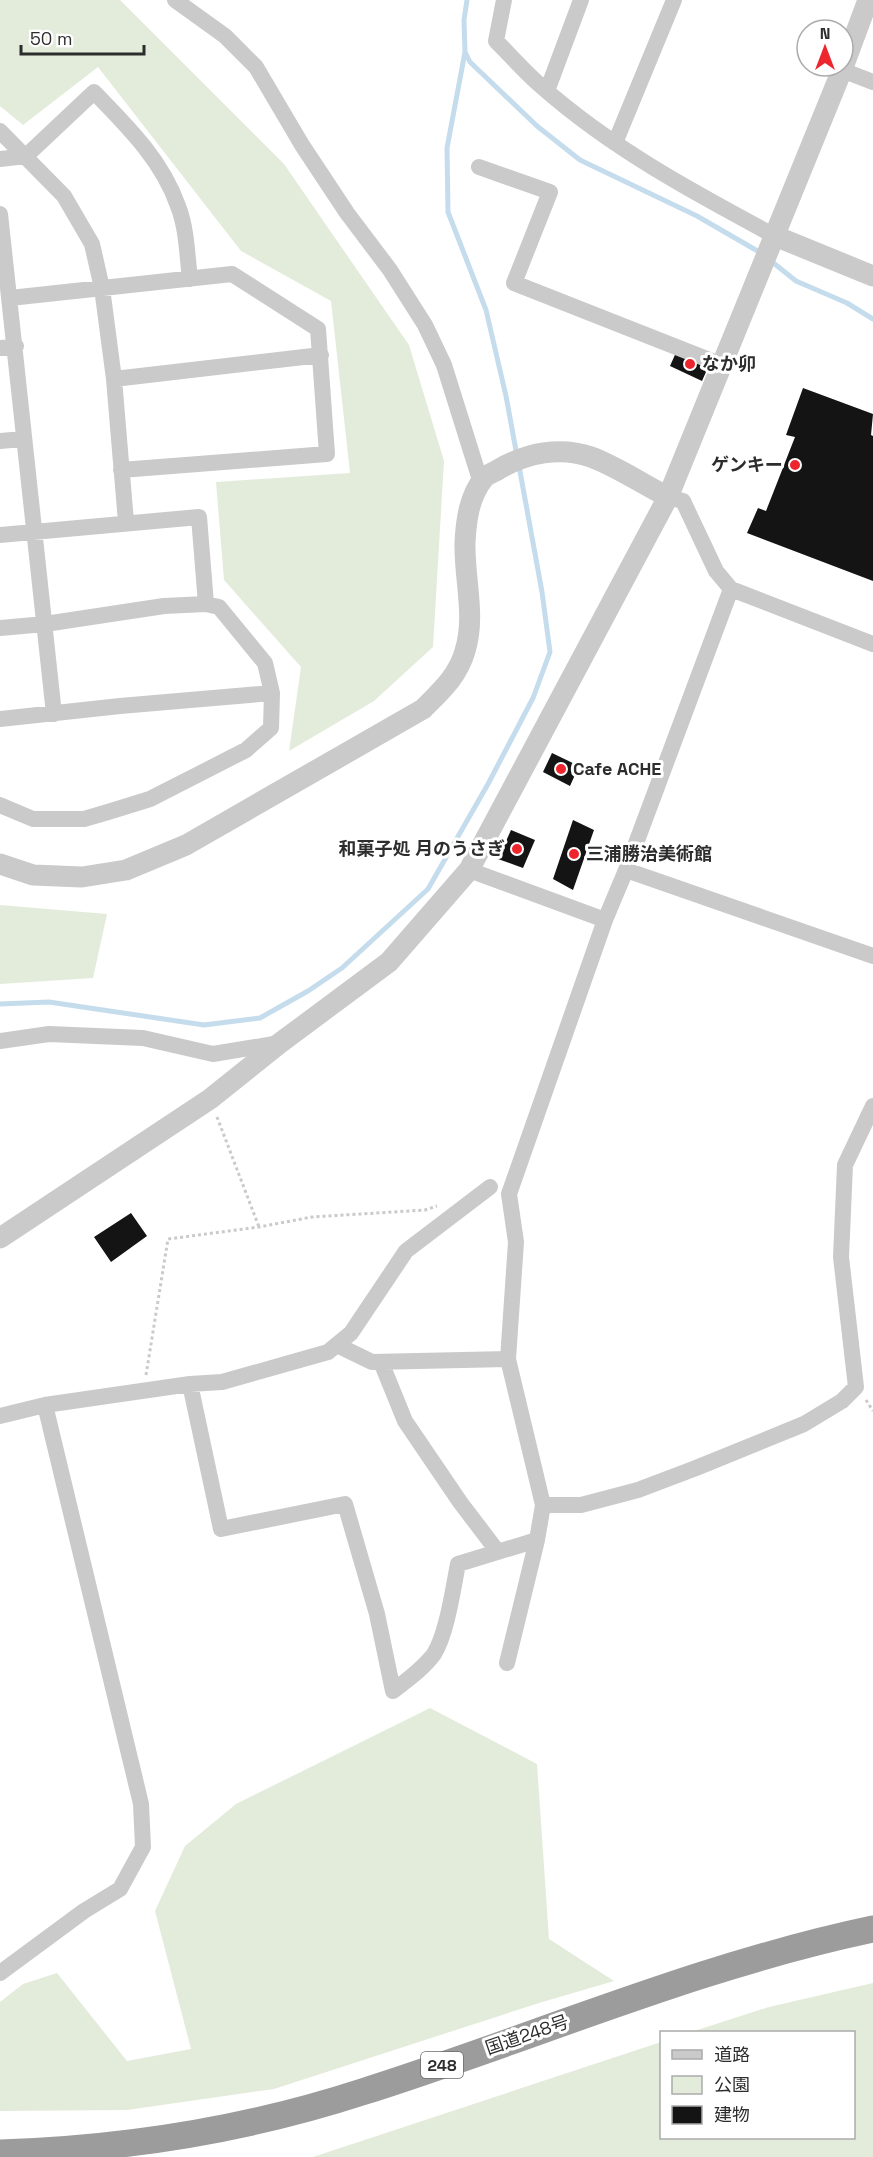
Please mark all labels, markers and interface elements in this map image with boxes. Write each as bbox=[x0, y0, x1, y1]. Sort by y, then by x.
scale bar bbox=[21, 18, 144, 56]
north arrow bbox=[795, 18, 855, 78]
text: N bbox=[820, 23, 830, 44]
text: 50 m bbox=[30, 27, 72, 50]
place label: なか卯 bbox=[702, 352, 756, 375]
marker: なか卯 bbox=[683, 357, 697, 371]
place label: ゲンキー bbox=[711, 453, 783, 476]
marker: ゲンキー bbox=[788, 458, 802, 472]
place label: Cafe ACHE bbox=[573, 757, 661, 780]
marker: Cafe ACHE bbox=[554, 762, 568, 776]
place label: 和菓子処 月のうさぎ bbox=[338, 837, 505, 860]
marker: 和菓子処 月のうさぎ bbox=[510, 842, 524, 856]
place label: 三浦勝治美術館 bbox=[586, 842, 712, 865]
marker: 三浦勝治美術館 bbox=[567, 847, 581, 861]
street label: 国道248号 bbox=[482, 2010, 572, 2060]
legend bbox=[660, 2031, 855, 2139]
text: 道路 bbox=[714, 2043, 750, 2066]
road number: 248 bbox=[421, 2052, 463, 2078]
text: 公園 bbox=[714, 2073, 750, 2096]
text: 建物 bbox=[714, 2103, 750, 2126]

